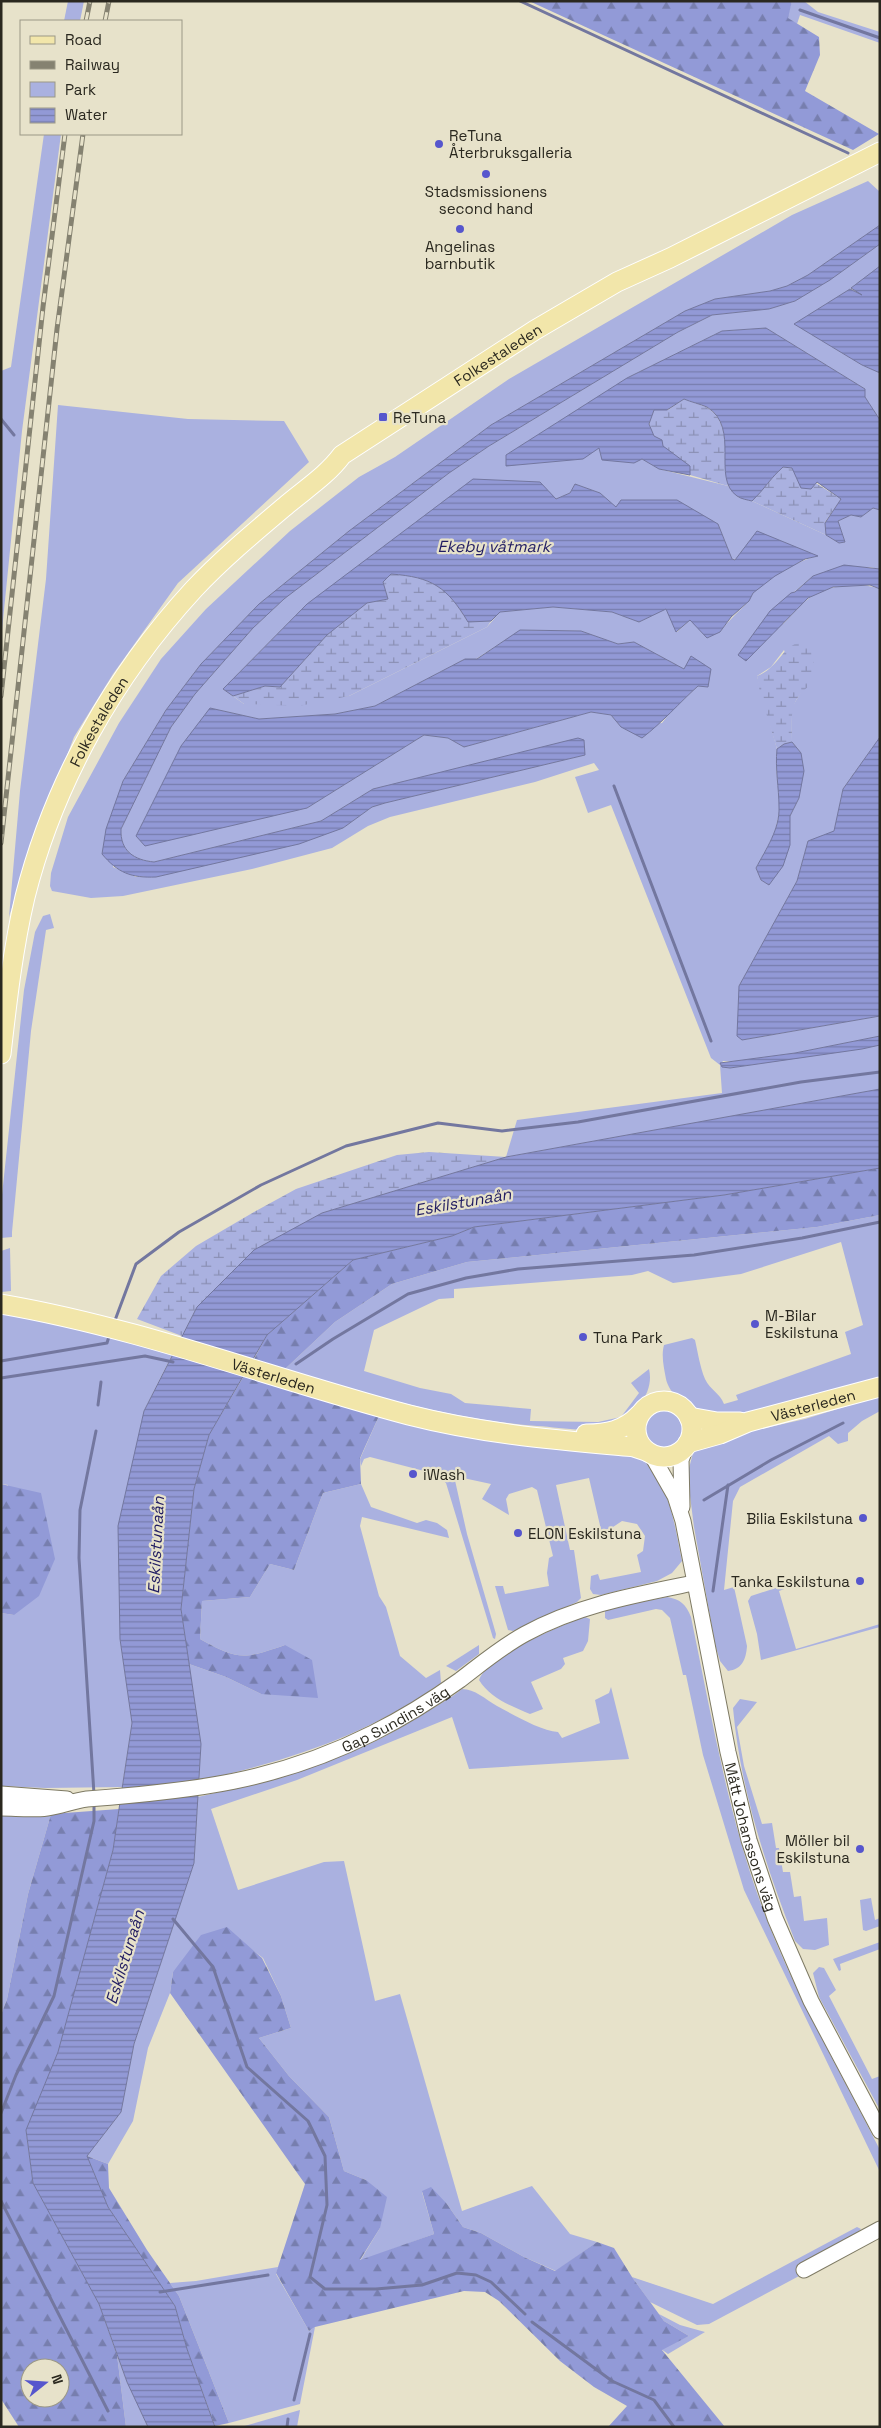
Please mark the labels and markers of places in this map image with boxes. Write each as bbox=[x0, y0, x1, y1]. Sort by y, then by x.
place label: ReTuna Återbruksgalleria bbox=[449, 126, 572, 162]
marker: ReTuna Återbruksgalleria bbox=[433, 138, 445, 150]
marker: Stadsmissionens second hand bbox=[480, 168, 492, 180]
place label: Stadsmissionens second hand bbox=[425, 182, 547, 218]
marker: Angelinas barnbutik bbox=[454, 223, 466, 235]
place label: Angelinas barnbutik bbox=[425, 237, 495, 273]
place label: ReTuna bbox=[393, 408, 446, 427]
marker: ReTuna bbox=[377, 411, 389, 423]
place label: M-Bilar Eskilstuna bbox=[765, 1306, 839, 1342]
marker: M-Bilar Eskilstuna bbox=[749, 1318, 761, 1330]
place label: Tuna Park bbox=[593, 1328, 663, 1347]
marker: Tuna Park bbox=[577, 1331, 589, 1343]
place label: iWash bbox=[423, 1465, 465, 1484]
marker: iWash bbox=[407, 1468, 419, 1480]
place label: Bilia Eskilstuna bbox=[746, 1509, 853, 1528]
marker: Bilia Eskilstuna bbox=[857, 1512, 869, 1524]
place label: ELON Eskilstuna bbox=[528, 1524, 642, 1543]
marker: ELON Eskilstuna bbox=[512, 1527, 524, 1539]
place label: Tanka Eskilstuna bbox=[731, 1572, 850, 1591]
marker: Tanka Eskilstuna bbox=[854, 1575, 866, 1587]
place label: Möller bil Eskilstuna bbox=[777, 1831, 850, 1867]
marker: Möller bil Eskilstuna bbox=[854, 1843, 866, 1855]

